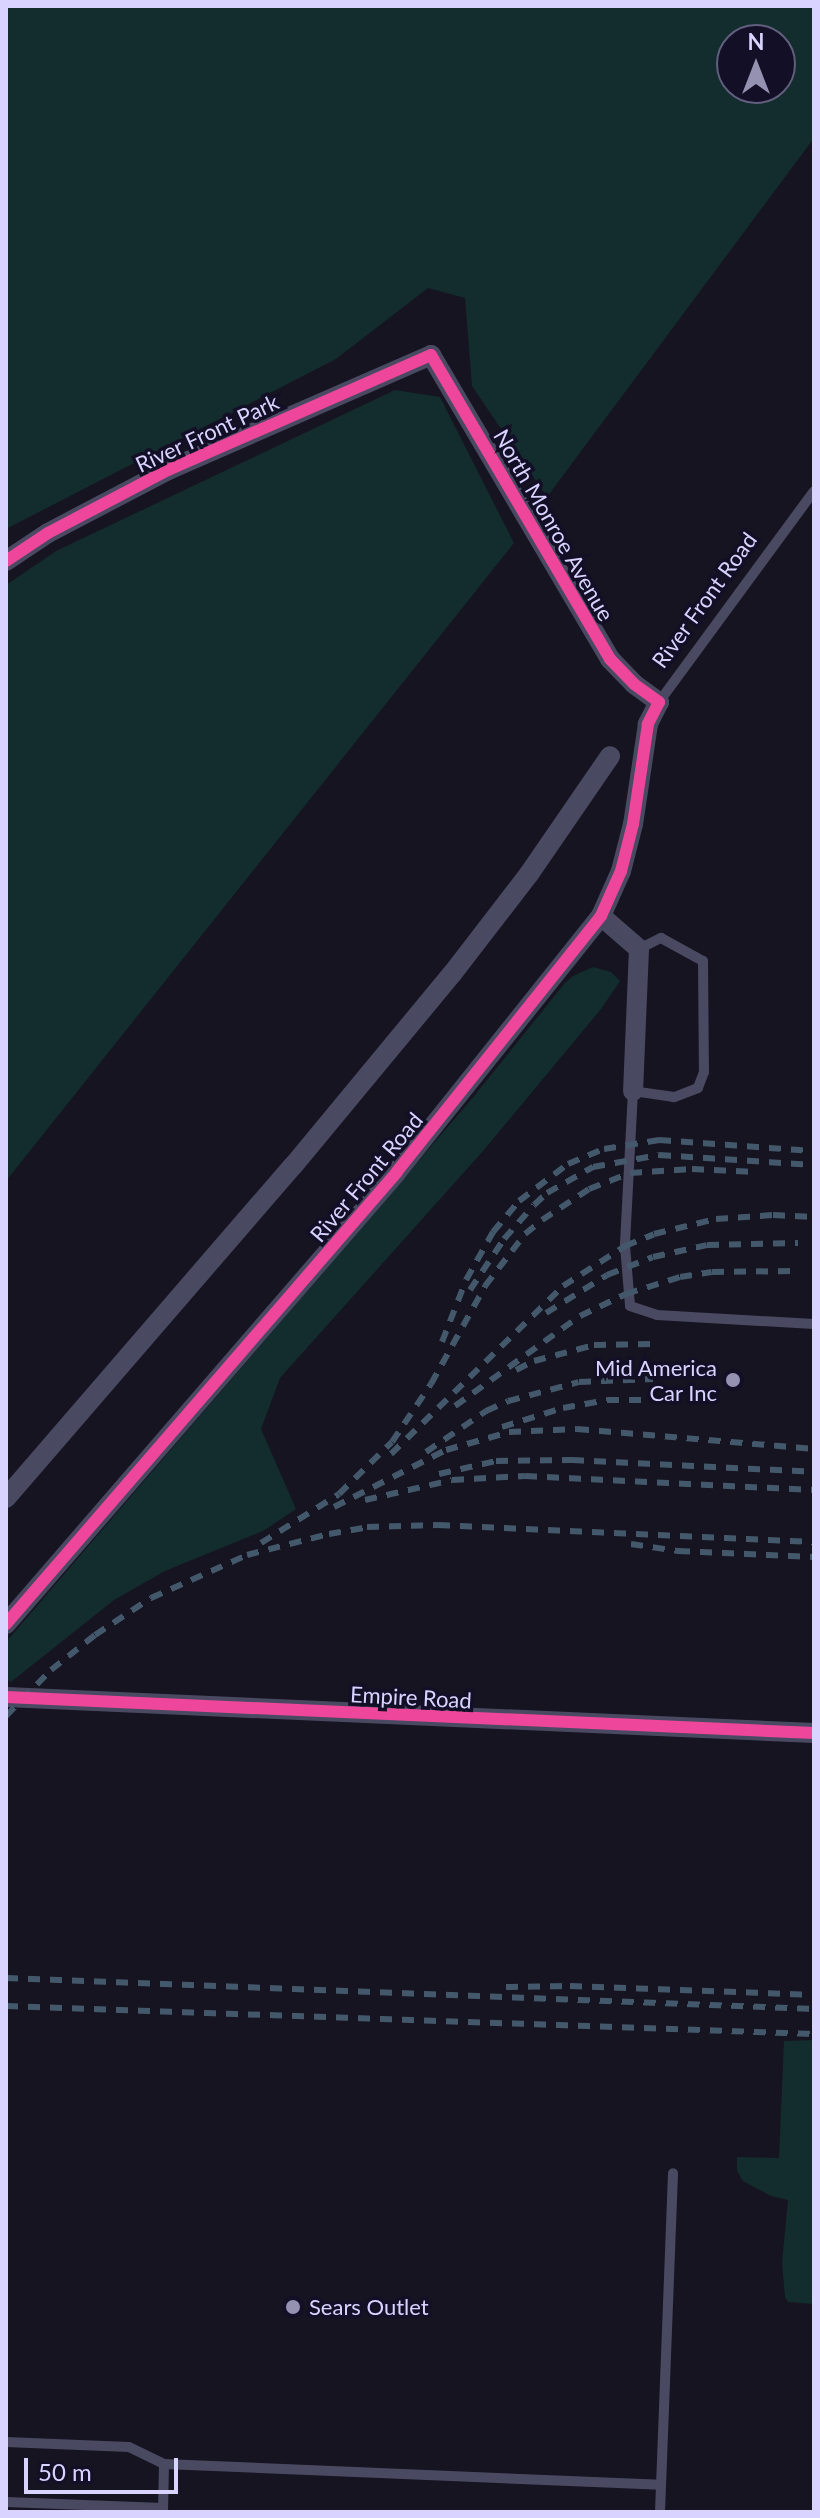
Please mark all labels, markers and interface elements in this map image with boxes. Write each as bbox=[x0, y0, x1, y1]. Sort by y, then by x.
north arrow bbox=[716, 24, 796, 104]
text: N bbox=[748, 28, 764, 55]
street label: River Front Park bbox=[131, 388, 283, 478]
street label: North Monroe Avenue bbox=[488, 424, 620, 626]
street label: River Front Road bbox=[646, 527, 762, 673]
street label: River Front Road bbox=[304, 1107, 428, 1247]
place label: Mid America Car Inc bbox=[594, 1354, 717, 1406]
marker: Mid America Car Inc bbox=[724, 1371, 742, 1389]
street label: Empire Road bbox=[350, 1681, 472, 1713]
place label: Sears Outlet bbox=[309, 2294, 429, 2320]
marker: Sears Outlet bbox=[284, 2298, 302, 2316]
scale bar bbox=[28, 2442, 182, 2492]
text: 50 m bbox=[38, 2457, 92, 2486]

